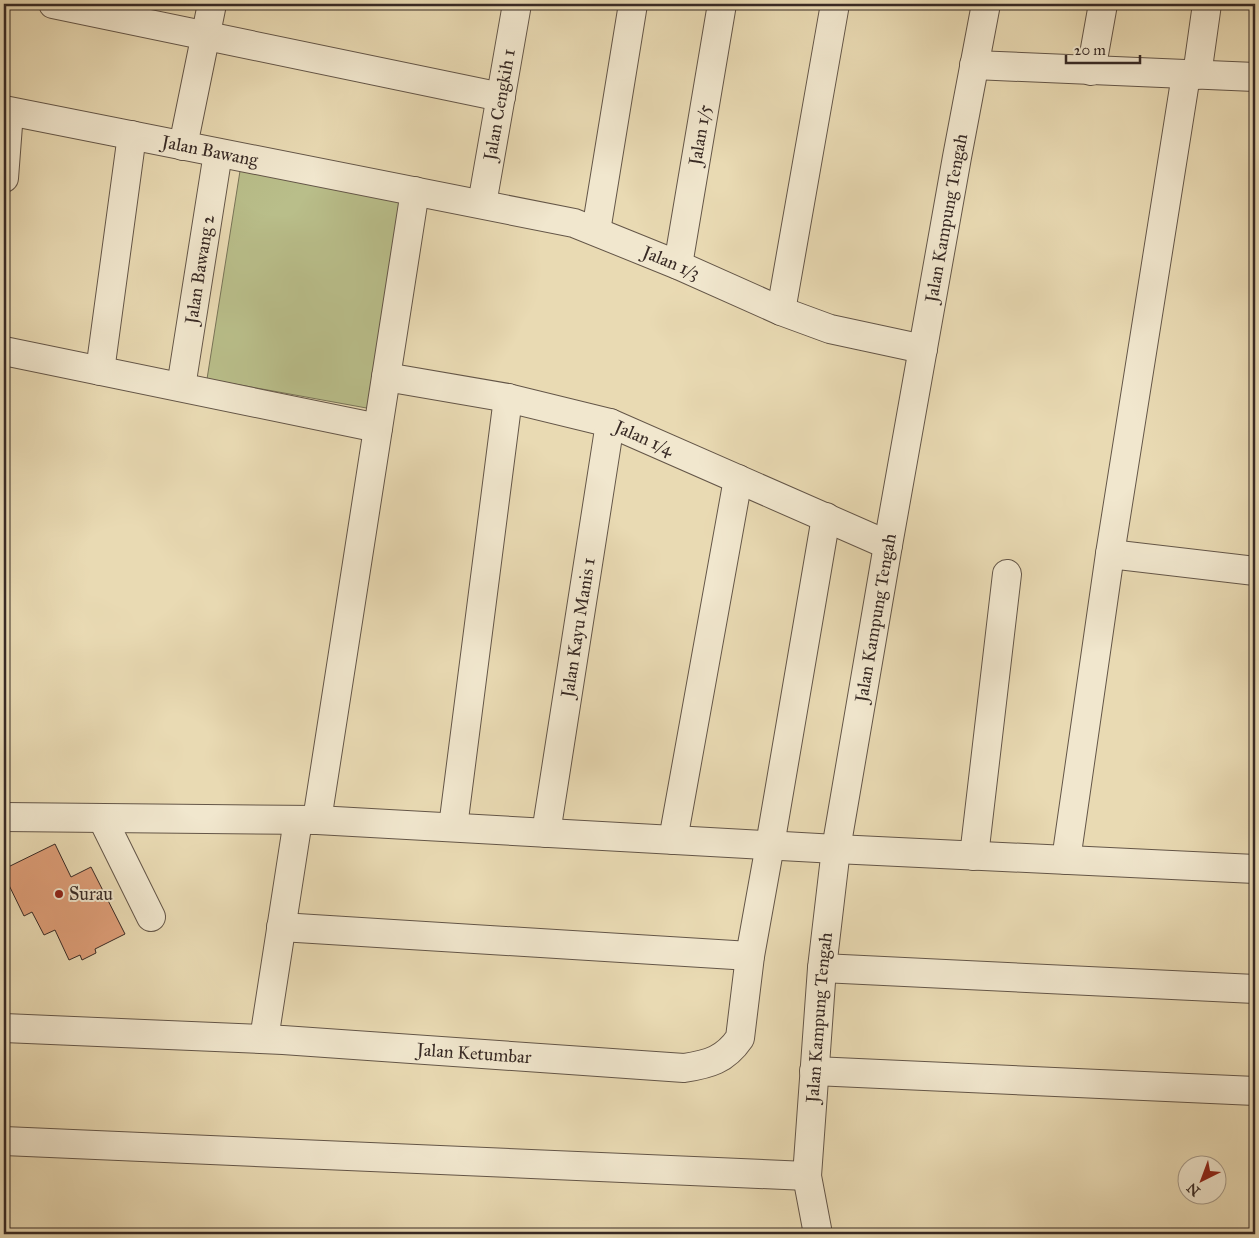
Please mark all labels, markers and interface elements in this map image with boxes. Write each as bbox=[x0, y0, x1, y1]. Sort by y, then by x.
scale bar bbox=[1066, 32, 1140, 64]
text: 20 m bbox=[1074, 41, 1106, 59]
street label: Jalan Cengkih 1 bbox=[479, 47, 520, 164]
street label: Jalan 1/5 bbox=[684, 102, 716, 169]
street label: Jalan Bawang bbox=[158, 130, 261, 172]
street label: Jalan Kampung Tengah bbox=[920, 132, 972, 306]
street label: Jalan Bawang 2 bbox=[180, 213, 219, 328]
street label: Jalan 1/3 bbox=[637, 240, 703, 284]
street label: Jalan 1/4 bbox=[609, 415, 678, 461]
street label: Jalan Kampung Tengah bbox=[850, 532, 901, 706]
street label: Jalan Kayu Manis 1 bbox=[556, 556, 600, 701]
place label: Surau bbox=[69, 883, 113, 905]
marker: Surau bbox=[53, 888, 65, 900]
street label: Jalan Kampung Tengah bbox=[801, 931, 837, 1106]
street label: Jalan Ketumbar bbox=[414, 1038, 533, 1068]
north arrow bbox=[1176, 1156, 1226, 1206]
text: N bbox=[1183, 1179, 1204, 1200]

